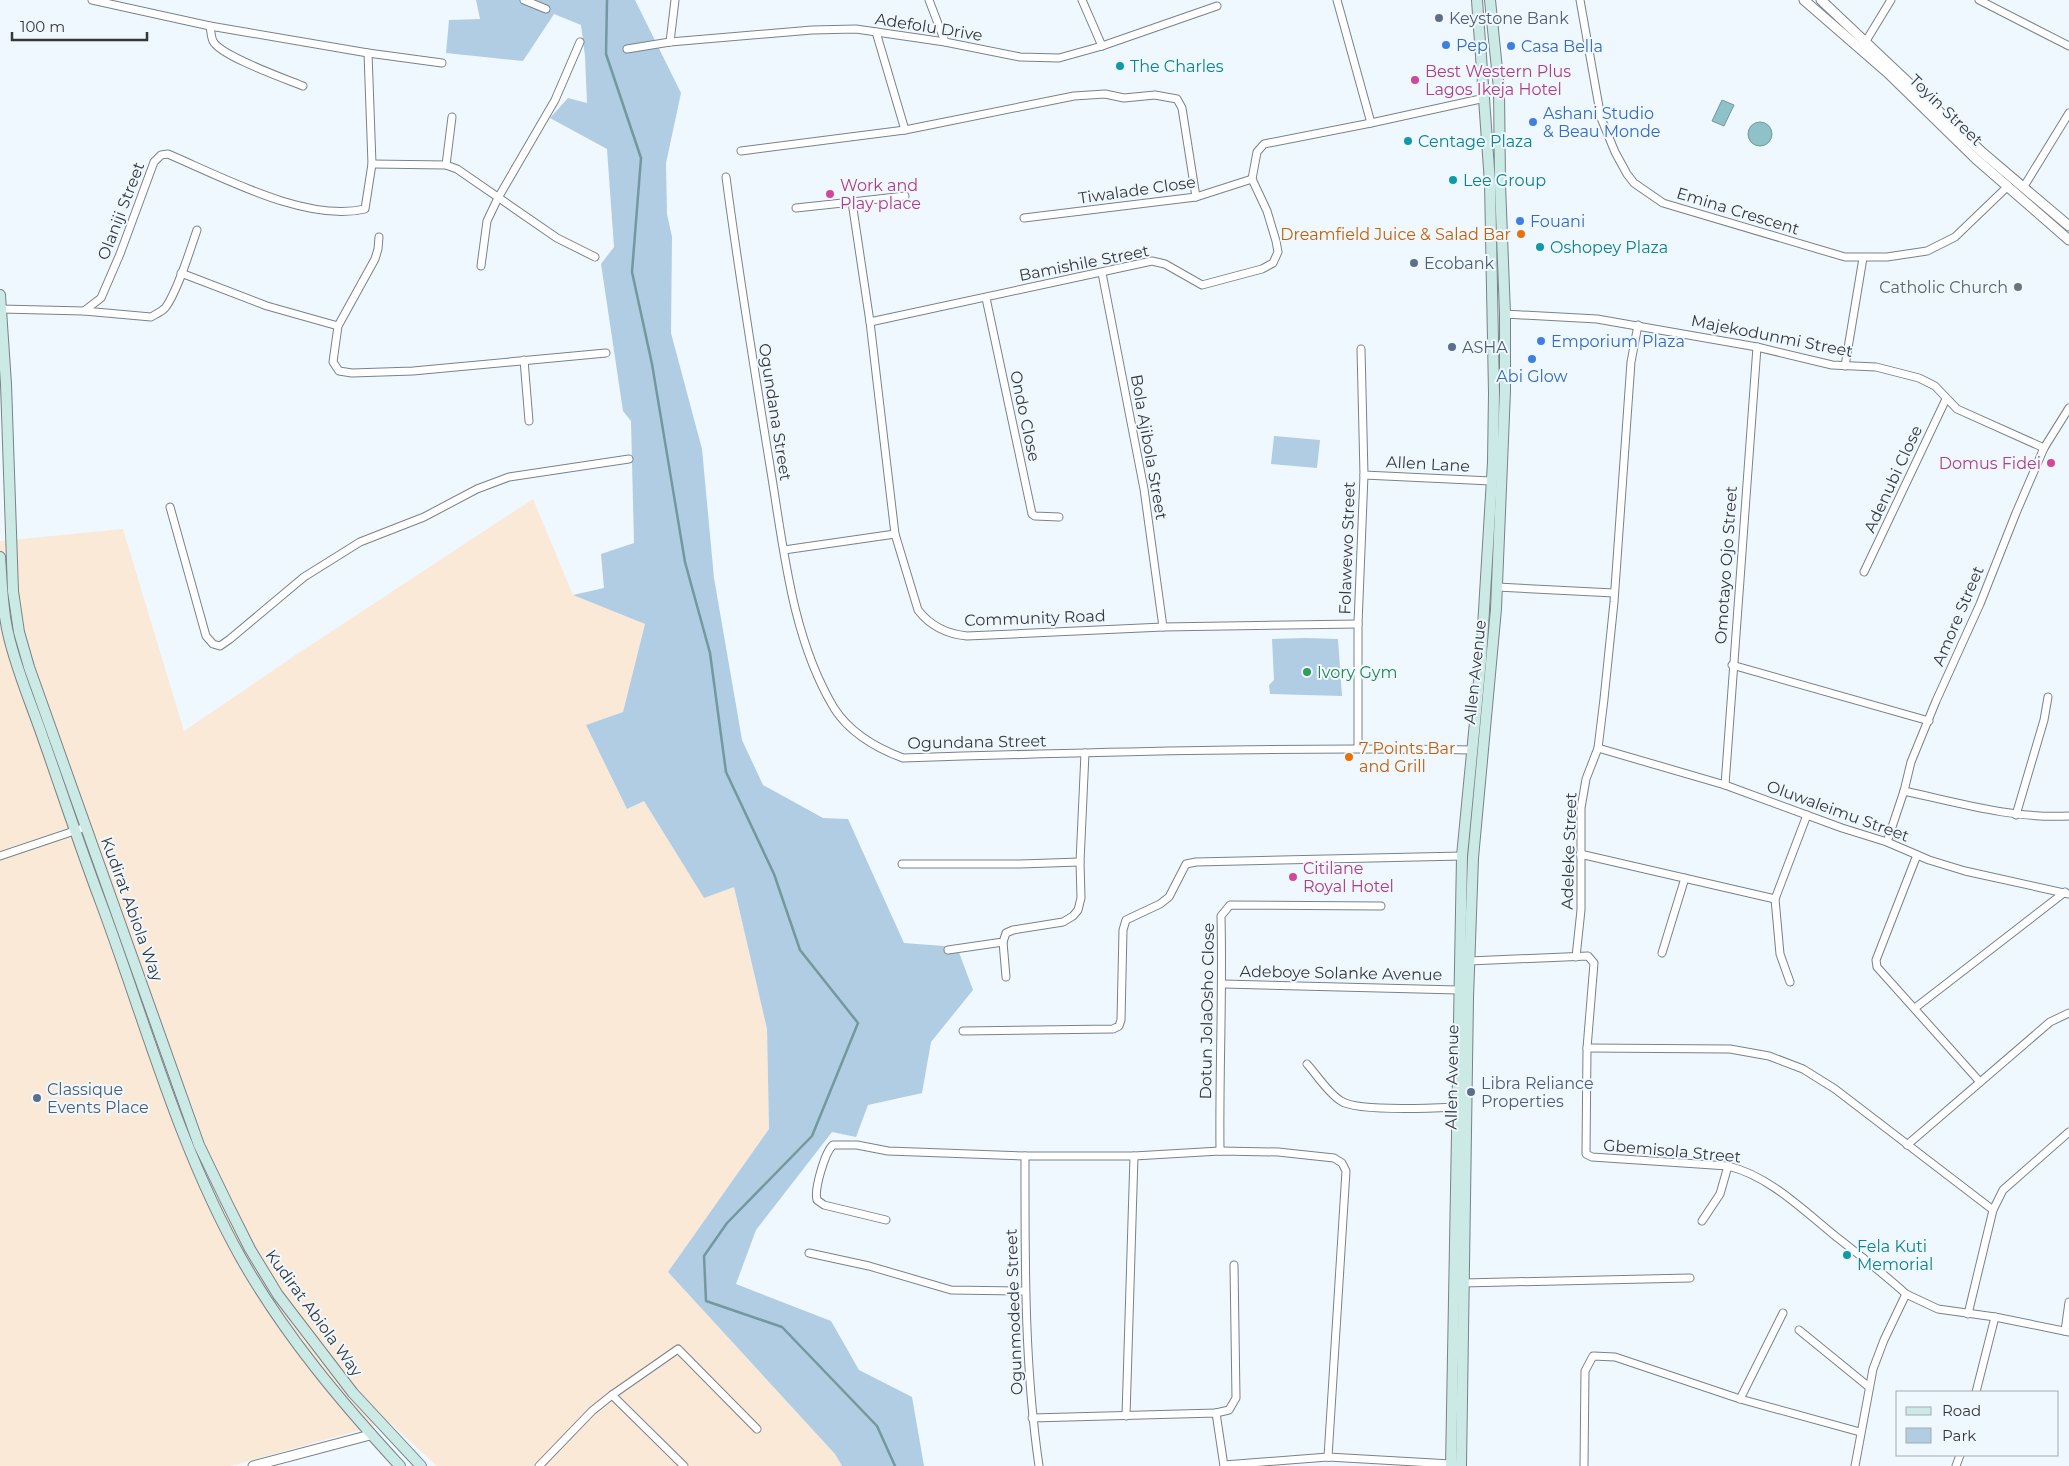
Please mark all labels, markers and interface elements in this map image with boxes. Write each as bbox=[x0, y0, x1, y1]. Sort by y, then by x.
street label: Adefolu Drive bbox=[874, 9, 984, 45]
place label: Keystone Bank bbox=[1449, 9, 1569, 28]
scale bar bbox=[12, 10, 148, 42]
marker: Keystone Bank bbox=[1433, 12, 1445, 24]
text: 100 m bbox=[20, 17, 65, 36]
place label: Pep bbox=[1456, 36, 1488, 55]
place label: Casa Bella bbox=[1521, 37, 1603, 56]
marker: Pep bbox=[1440, 39, 1452, 51]
marker: Casa Bella bbox=[1505, 40, 1517, 52]
place label: The Charles bbox=[1130, 57, 1224, 76]
marker: The Charles bbox=[1114, 60, 1126, 72]
place label: Best Western Plus Lagos Ikeja Hotel bbox=[1425, 62, 1571, 99]
street label: Toyin Street bbox=[1905, 70, 1987, 150]
marker: Best Western Plus Lagos Ikeja Hotel bbox=[1409, 74, 1421, 86]
place label: Ashani Studio & Beau Monde bbox=[1543, 104, 1660, 141]
marker: Ashani Studio & Beau Monde bbox=[1527, 116, 1539, 128]
place label: Centage Plaza bbox=[1418, 132, 1533, 151]
marker: Centage Plaza bbox=[1402, 135, 1414, 147]
street label: Olaniji Street bbox=[94, 159, 149, 263]
place label: Lee Group bbox=[1463, 171, 1546, 190]
street label: Tiwalade Close bbox=[1077, 172, 1197, 208]
marker: Lee Group bbox=[1447, 174, 1459, 186]
place label: Work and Play place bbox=[840, 176, 921, 213]
street label: Emina Crescent bbox=[1674, 183, 1802, 239]
marker: Work and Play place bbox=[824, 188, 836, 200]
place label: Fouani bbox=[1530, 212, 1585, 231]
marker: Fouani bbox=[1514, 215, 1526, 227]
place label: Dreamfield Juice & Salad Bar bbox=[1280, 225, 1511, 244]
marker: Dreamfield Juice & Salad Bar bbox=[1515, 228, 1527, 240]
place label: Oshopey Plaza bbox=[1550, 238, 1668, 257]
street label: Bamishile Street bbox=[1017, 241, 1151, 285]
marker: Oshopey Plaza bbox=[1534, 241, 1546, 253]
place label: Ecobank bbox=[1424, 254, 1495, 273]
marker: Ecobank bbox=[1408, 257, 1420, 269]
place label: Catholic Church bbox=[1879, 278, 2008, 297]
marker: Catholic Church bbox=[2012, 281, 2024, 293]
street label: Majekodunmi Street bbox=[1690, 311, 1855, 361]
place label: Emporium Plaza bbox=[1551, 332, 1685, 351]
marker: Emporium Plaza bbox=[1535, 335, 1547, 347]
place label: ASHA bbox=[1462, 338, 1508, 357]
marker: ASHA bbox=[1446, 341, 1458, 353]
street label: Ogundana Street bbox=[755, 342, 795, 483]
marker: Abi Glow bbox=[1526, 353, 1538, 365]
place label: Abi Glow bbox=[1496, 367, 1568, 386]
street label: Ondo Close bbox=[1006, 369, 1044, 463]
street label: Bola Ajibola Street bbox=[1127, 373, 1171, 522]
street label: Adenubi Close bbox=[1860, 422, 1926, 536]
street label: Allen Lane bbox=[1386, 452, 1470, 476]
place label: Domus Fidei bbox=[1939, 454, 2041, 473]
marker: Domus Fidei bbox=[2045, 457, 2057, 469]
street label: Folawewo Street bbox=[1335, 481, 1359, 615]
street label: Omotayo Ojo Street bbox=[1711, 485, 1741, 645]
street label: Amore Street bbox=[1928, 563, 1988, 669]
street label: Community Road bbox=[964, 606, 1106, 630]
street label: Allen Avenue bbox=[1460, 619, 1490, 725]
place label: Ivory Gym bbox=[1317, 663, 1398, 682]
marker: Ivory Gym bbox=[1301, 666, 1313, 678]
street label: Ogundana Street bbox=[907, 731, 1047, 753]
place label: 7 Points Bar and Grill bbox=[1359, 739, 1455, 776]
marker: 7 Points Bar and Grill bbox=[1343, 751, 1355, 763]
street label: Oluwaleimu Street bbox=[1764, 776, 1912, 846]
street label: Adeleke Street bbox=[1557, 792, 1581, 910]
street label: Kudirat Abiola Way bbox=[97, 834, 167, 984]
place label: Citilane Royal Hotel bbox=[1303, 859, 1394, 896]
marker: Citilane Royal Hotel bbox=[1287, 871, 1299, 883]
street label: Dotun JolaOsho Close bbox=[1196, 922, 1218, 1100]
street label: Adeboye Solanke Avenue bbox=[1239, 962, 1443, 984]
street label: Allen Avenue bbox=[1442, 1024, 1462, 1130]
place label: Libra Reliance Properties bbox=[1481, 1074, 1594, 1111]
place label: Classique Events Place bbox=[47, 1080, 149, 1117]
marker: Libra Reliance Properties bbox=[1465, 1086, 1477, 1098]
marker: Classique Events Place bbox=[31, 1092, 43, 1104]
street label: Gbemisola Street bbox=[1602, 1136, 1742, 1167]
street label: Ogunmodede Street bbox=[1002, 1228, 1026, 1396]
place label: Fela Kuti Memorial bbox=[1857, 1237, 1933, 1274]
street label: Kudirat Abiola Way bbox=[262, 1246, 367, 1380]
marker: Fela Kuti Memorial bbox=[1841, 1249, 1853, 1261]
legend bbox=[1896, 1391, 2059, 1456]
text: Road bbox=[1942, 1401, 1981, 1420]
text: Park bbox=[1942, 1426, 1976, 1445]

